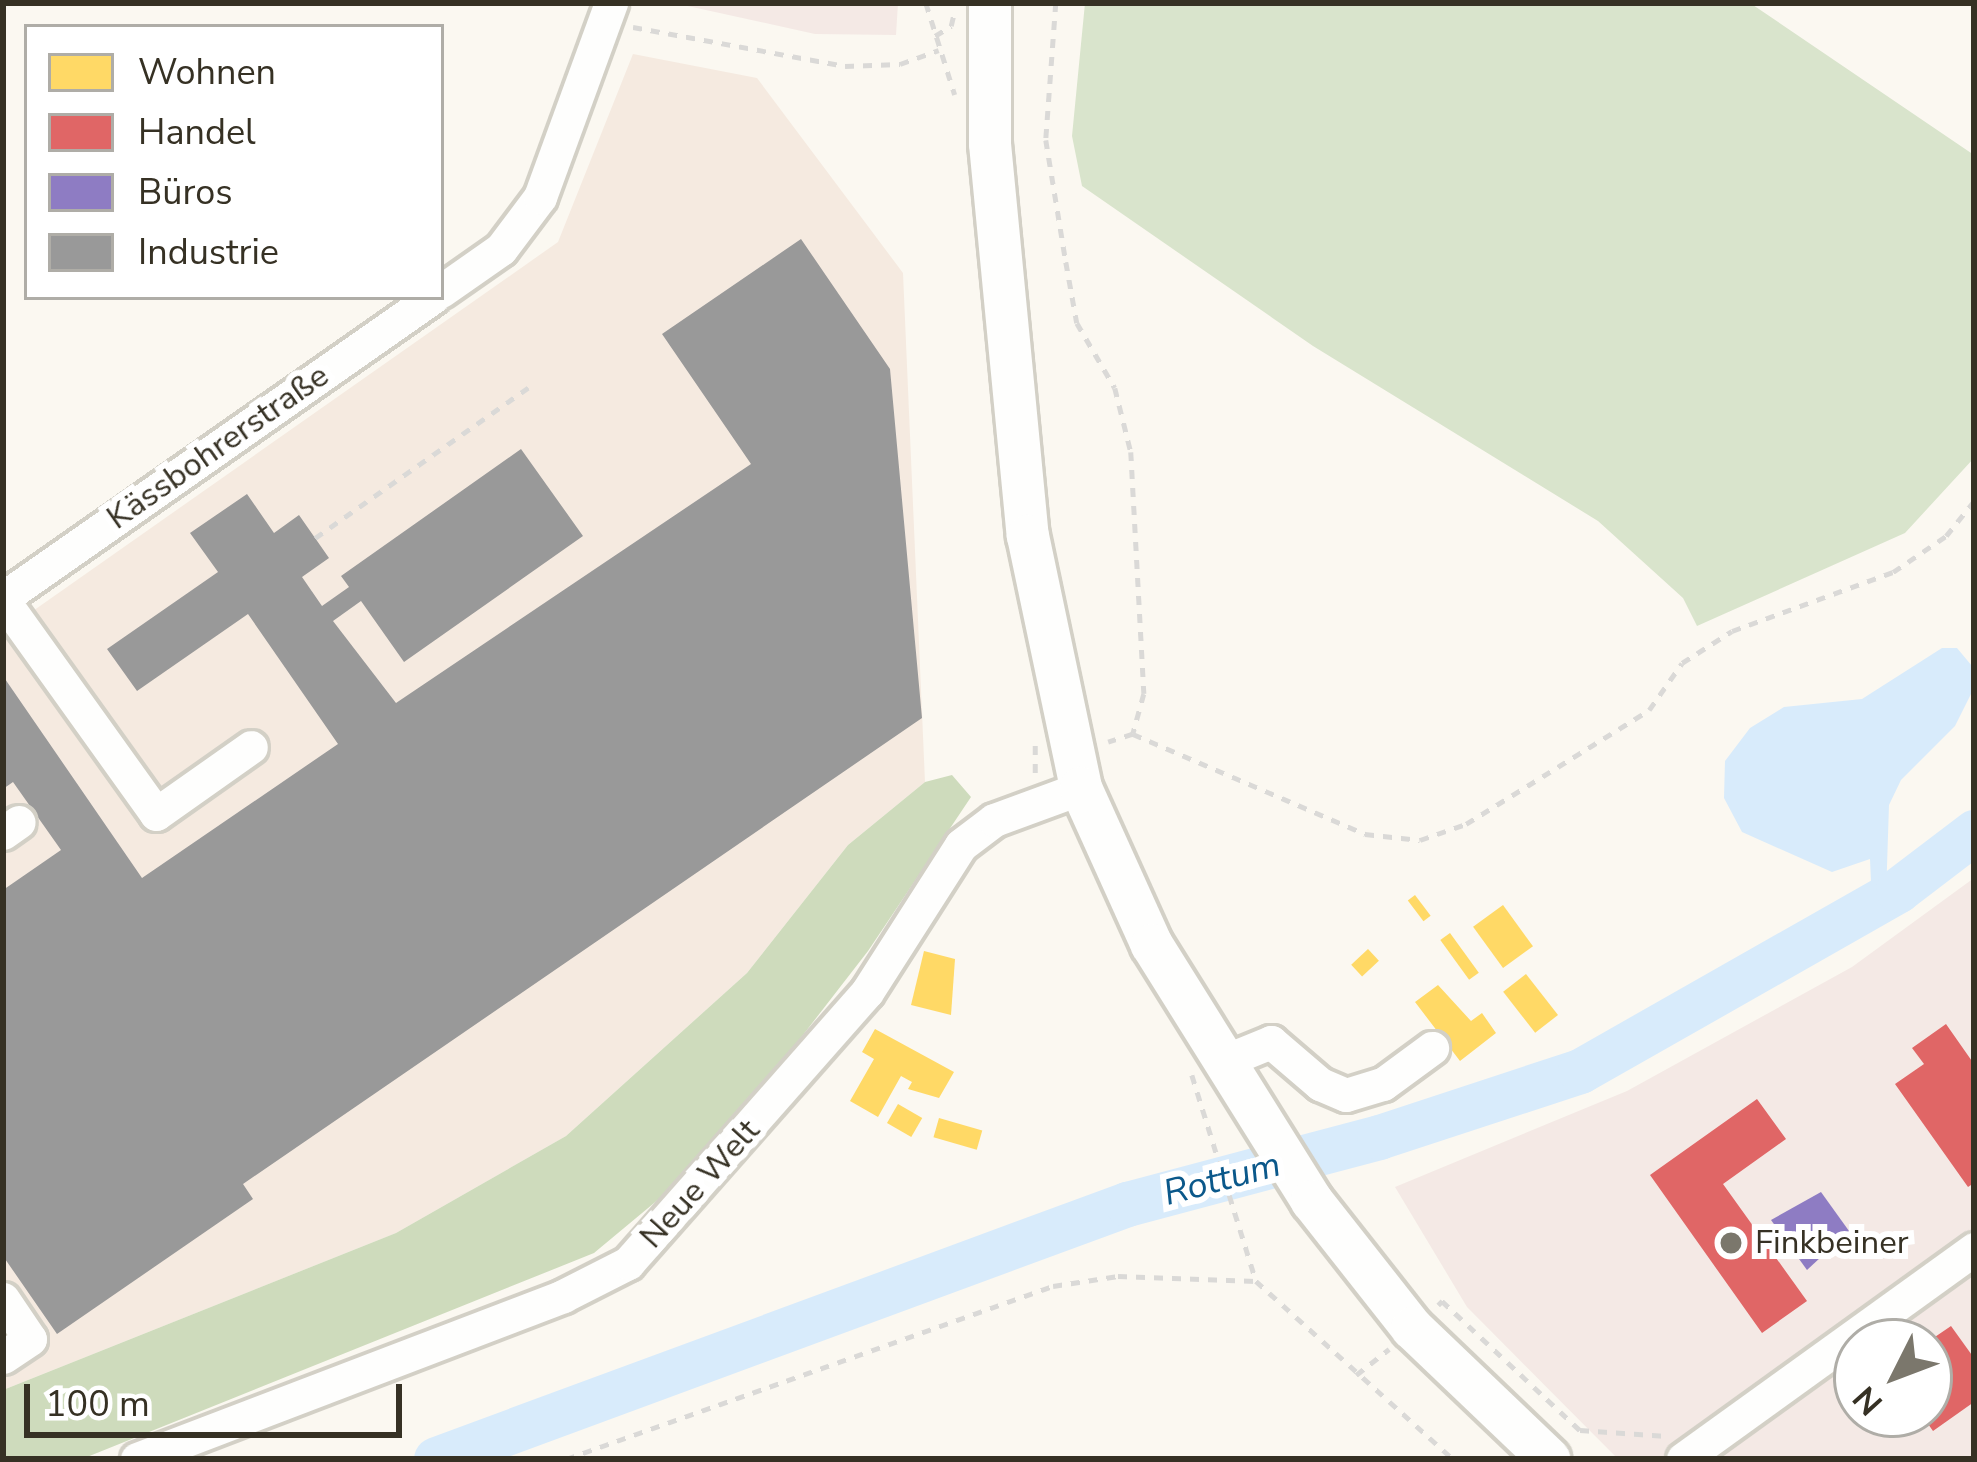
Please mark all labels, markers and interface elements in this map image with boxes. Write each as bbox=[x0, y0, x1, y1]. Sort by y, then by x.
legend bbox=[24, 24, 444, 300]
text: Wohnen bbox=[138, 48, 276, 97]
text: Handel bbox=[138, 108, 256, 157]
text: Büros bbox=[138, 168, 233, 217]
text: Industrie bbox=[138, 228, 279, 277]
street label: Kässbohrerstraße bbox=[100, 356, 336, 538]
street label: Neue Welt bbox=[632, 1111, 768, 1257]
water label: Rottum bbox=[1159, 1143, 1285, 1215]
place label: Finkbeiner bbox=[1755, 1223, 1909, 1263]
marker: Finkbeiner bbox=[1718, 1230, 1744, 1256]
north arrow bbox=[1833, 1318, 1953, 1438]
scale bar bbox=[30, 1360, 408, 1434]
text: N bbox=[1843, 1376, 1893, 1425]
text: 100 m bbox=[45, 1380, 150, 1429]

